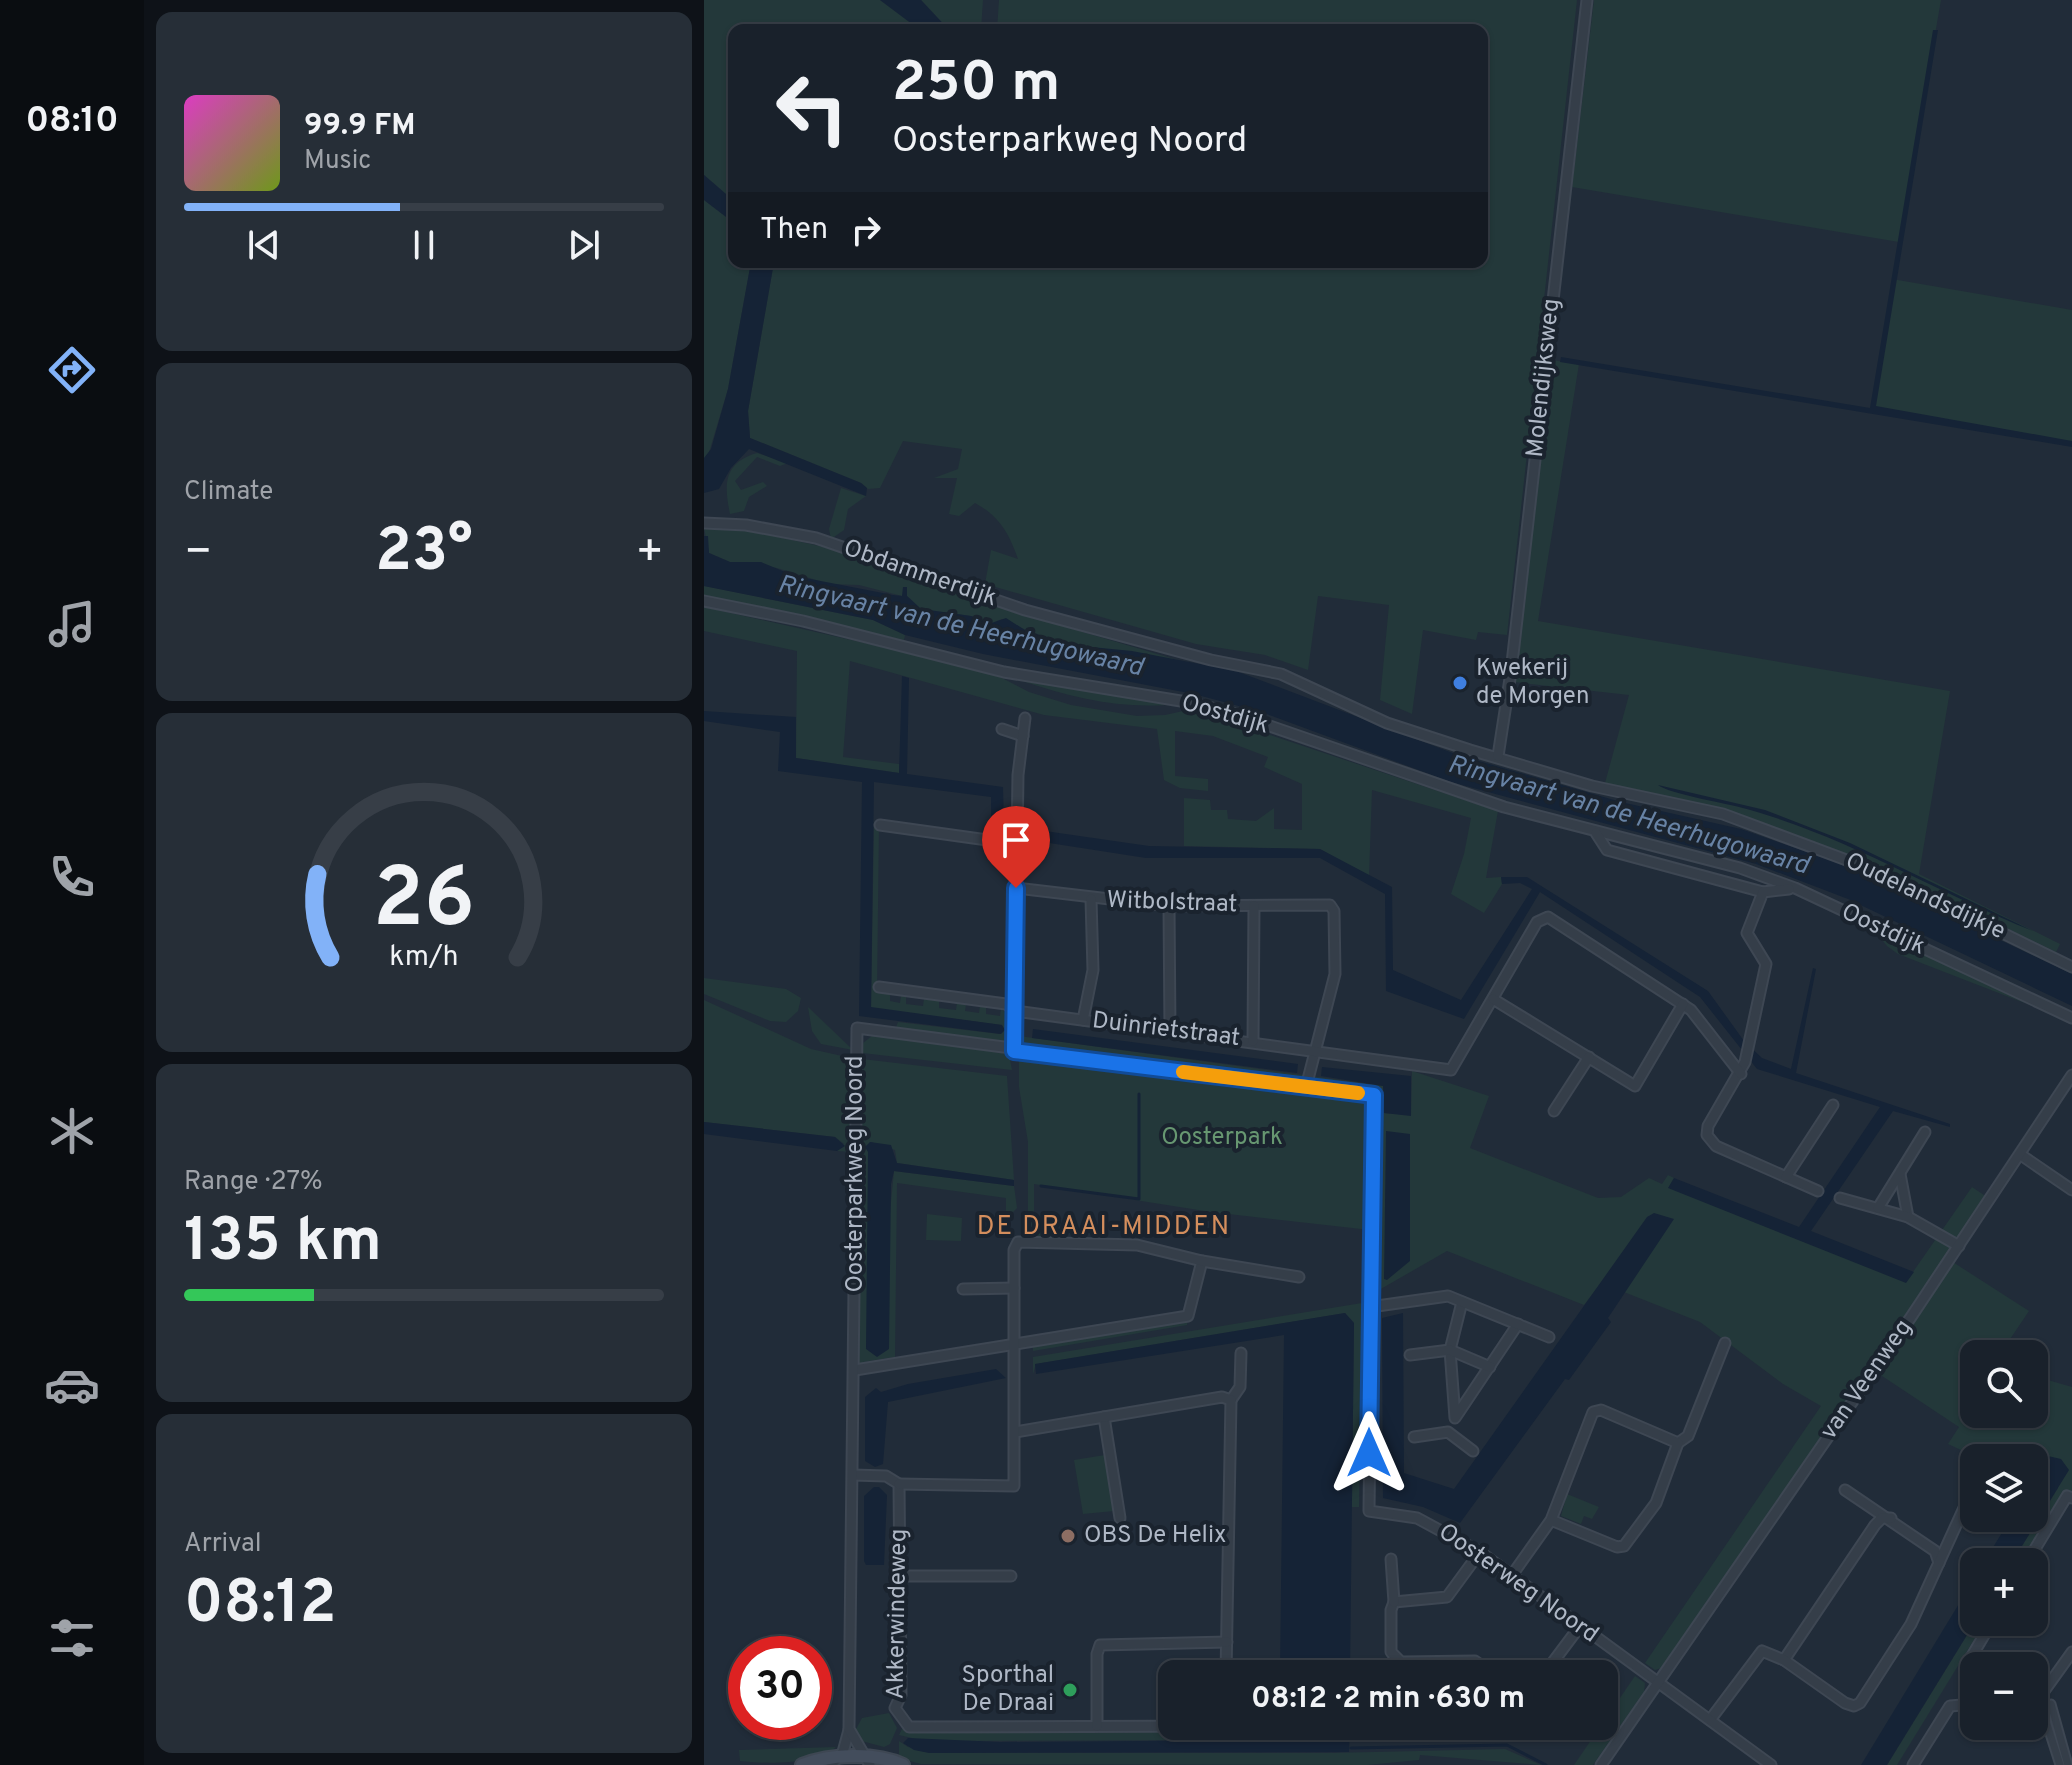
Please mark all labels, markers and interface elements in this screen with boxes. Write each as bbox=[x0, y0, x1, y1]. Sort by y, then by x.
text: 250 m bbox=[892, 50, 1060, 120]
icon: left bbox=[760, 56, 864, 160]
text: 08:10 bbox=[25, 99, 119, 145]
text: 99.9 FM bbox=[304, 108, 416, 145]
text: Oosterparkweg Noord bbox=[892, 119, 1247, 165]
text: Music bbox=[304, 145, 371, 178]
icon: right bbox=[844, 208, 888, 252]
text: Then bbox=[760, 212, 828, 249]
icon: previous bbox=[242, 223, 286, 267]
icon: pause bbox=[402, 223, 446, 267]
icon: next bbox=[562, 223, 606, 267]
street label: Molendijksweg bbox=[1521, 297, 1567, 459]
icon: directions bbox=[44, 342, 100, 398]
text: Climate bbox=[184, 476, 273, 509]
text: 23° bbox=[375, 516, 473, 592]
text: − bbox=[184, 526, 212, 582]
text: + bbox=[636, 526, 664, 582]
street label: Obdammerdijk bbox=[839, 534, 1001, 614]
water label: Ringvaart van de Heerhugowaard bbox=[774, 569, 1148, 686]
icon: music bbox=[44, 596, 100, 652]
place label: Kwekerij de Morgen bbox=[1476, 654, 1589, 712]
marker: Kwekerij de Morgen bbox=[1451, 674, 1469, 692]
street label: Oostdijk bbox=[1178, 688, 1272, 742]
water label: Ringvaart van de Heerhugowaard bbox=[1444, 749, 1814, 884]
pin bbox=[982, 806, 1050, 888]
icon: arrive bbox=[994, 818, 1038, 862]
street label: Oudelandsdijkje bbox=[1840, 847, 2010, 947]
icon: phone bbox=[44, 849, 100, 905]
text: 26 bbox=[373, 851, 475, 956]
street label: Witbolstraat bbox=[1106, 886, 1238, 920]
street label: Oostdijk bbox=[1836, 898, 1930, 962]
text: km/h bbox=[389, 941, 459, 977]
street label: Duinrietstraat bbox=[1090, 1006, 1242, 1054]
street label: Oosterparkweg Noord bbox=[841, 1056, 871, 1292]
icon: climate bbox=[44, 1103, 100, 1159]
park label: Oosterpark bbox=[1161, 1123, 1283, 1153]
text: Range · 27% bbox=[184, 1166, 323, 1199]
text: 135 km bbox=[184, 1206, 382, 1282]
district label: DE DRAAI-MIDDEN bbox=[977, 1211, 1231, 1244]
street label: van Veenweg bbox=[1815, 1314, 1919, 1446]
map controls bbox=[1960, 1340, 2048, 1740]
button: search bbox=[1960, 1340, 2048, 1428]
icon: car bbox=[44, 1357, 100, 1413]
position arrow bbox=[1327, 1411, 1411, 1495]
button: layers bbox=[1960, 1444, 2048, 1532]
street label: Oosterweg Noord bbox=[1432, 1518, 1604, 1650]
place label: OBS De Helix bbox=[1084, 1521, 1226, 1551]
marker: OBS De Helix bbox=[1059, 1527, 1077, 1545]
text: Arrival bbox=[184, 1528, 262, 1561]
street label: Akkerwindeweg bbox=[882, 1528, 914, 1700]
button: + bbox=[1960, 1548, 2048, 1636]
text: 08:12 bbox=[184, 1568, 336, 1644]
icon: filters bbox=[44, 1610, 100, 1666]
speed limit sign: 30 bbox=[728, 1636, 832, 1740]
button: − bbox=[1960, 1652, 2048, 1740]
place label: Sporthal De Draai bbox=[962, 1661, 1054, 1719]
marker: Sporthal De Draai bbox=[1061, 1681, 1079, 1699]
text: 08:12 · 2 min · 630 m bbox=[1251, 1681, 1525, 1718]

